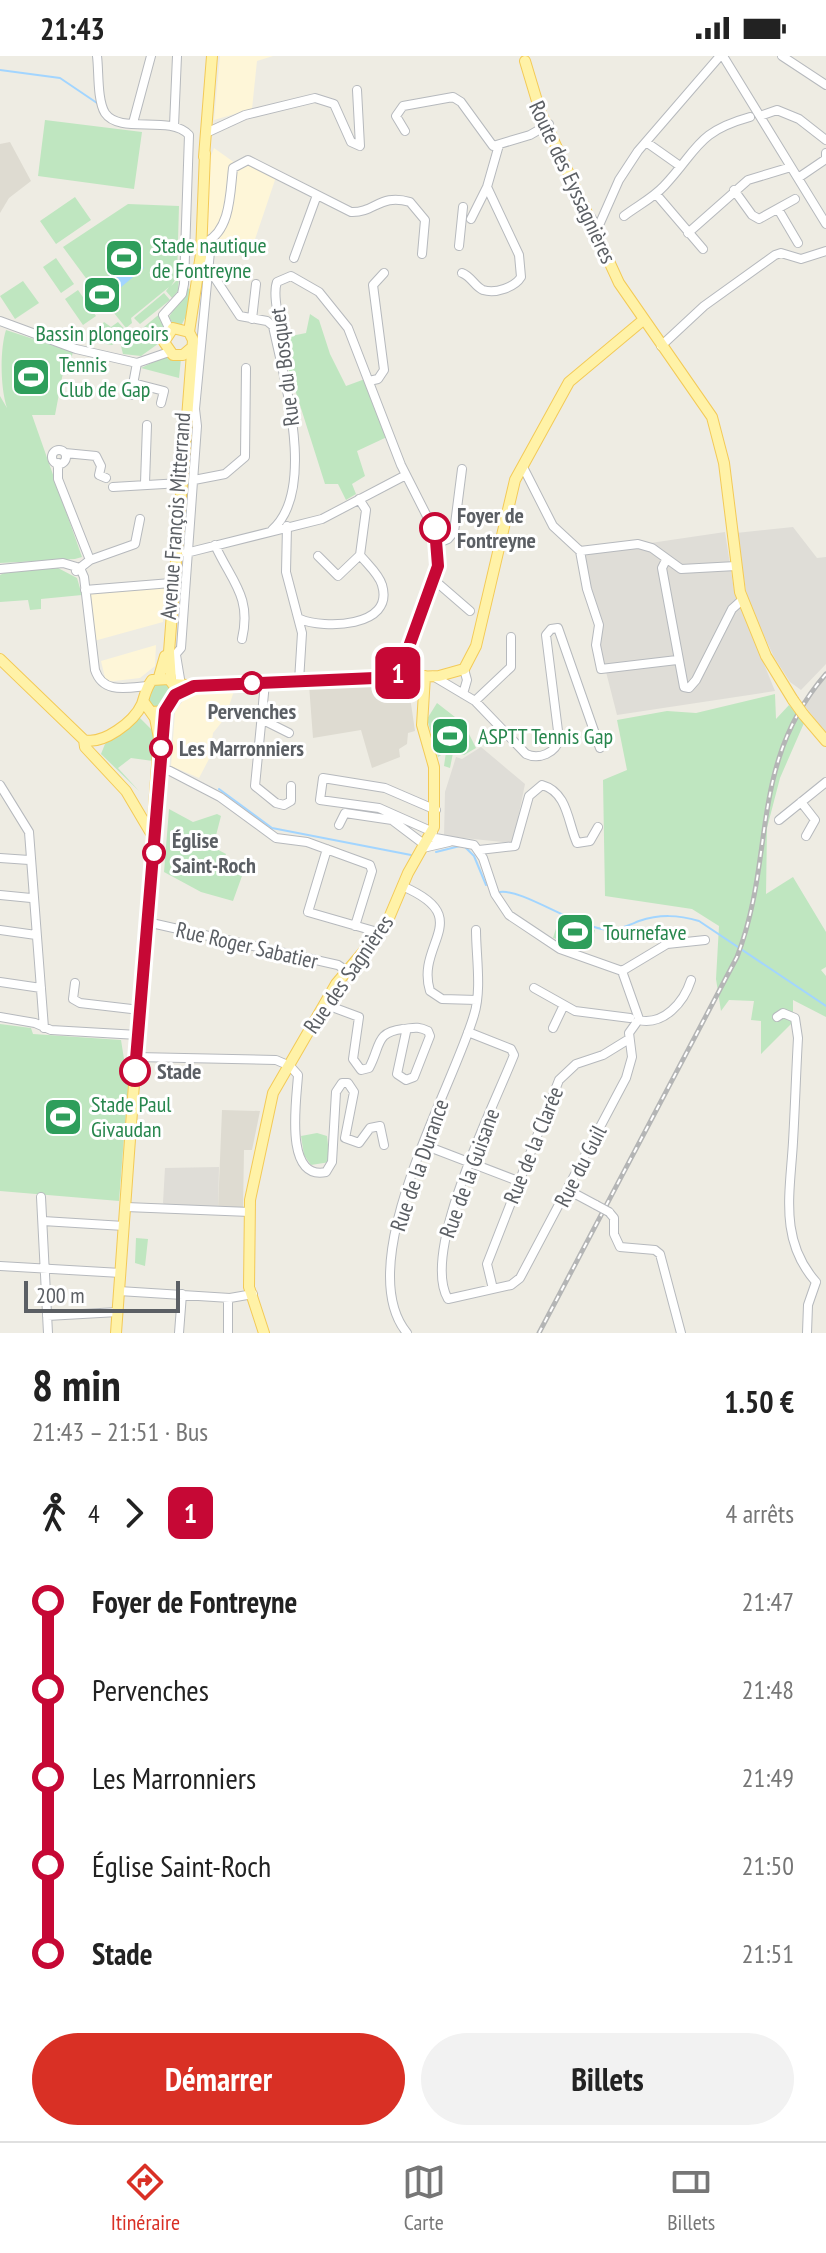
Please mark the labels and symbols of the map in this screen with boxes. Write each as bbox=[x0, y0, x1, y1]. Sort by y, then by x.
street label: Route des Eyssagnières bbox=[523, 96, 623, 268]
place label: Stade nautique de Fontreyne bbox=[152, 231, 267, 284]
sports icon: Stade nautique de Fontreyne bbox=[103, 237, 145, 279]
sports icon: Bassin plongeoirs bbox=[81, 274, 123, 316]
street label: Rue du Bosquet bbox=[263, 306, 305, 428]
place label: Bassin plongeoirs bbox=[35, 319, 169, 347]
place label: Tennis Club de Gap bbox=[59, 350, 150, 403]
sports icon: Tennis Club de Gap bbox=[10, 356, 52, 398]
street label: Avenue François Mitterrand bbox=[154, 411, 196, 621]
place label: Foyer de Fontreyne bbox=[457, 501, 536, 554]
marker: Foyer de Fontreyne bbox=[420, 513, 450, 543]
line badge: 1 bbox=[372, 647, 424, 699]
marker: Pervenches bbox=[241, 672, 263, 694]
place label: Pervenches bbox=[208, 697, 296, 725]
sports icon: ASPTT Tennis Gap bbox=[429, 715, 471, 757]
place label: ASPTT Tennis Gap bbox=[478, 722, 613, 750]
place label: Les Marronniers bbox=[179, 734, 304, 762]
marker: Les Marronniers bbox=[150, 737, 172, 759]
place label: Église Saint-Roch bbox=[172, 826, 256, 879]
marker: Église Saint-Roch bbox=[143, 842, 165, 864]
street label: Rue des Sagnières bbox=[297, 909, 399, 1039]
sports icon: Tournefave bbox=[554, 911, 596, 953]
street label: Rue Roger Sabatier bbox=[173, 915, 321, 975]
place label: Tournefave bbox=[603, 918, 686, 946]
marker: Stade bbox=[120, 1056, 150, 1086]
place label: Stade bbox=[157, 1057, 201, 1085]
street label: Rue de la Clarée bbox=[497, 1082, 569, 1208]
place label: Stade Paul Givaudan bbox=[91, 1090, 172, 1143]
street label: Rue de la Durance bbox=[383, 1095, 455, 1235]
sports icon: Stade Paul Givaudan bbox=[42, 1096, 84, 1138]
street label: Rue de la Guisane bbox=[433, 1104, 505, 1242]
street label: Rue du Guil bbox=[548, 1120, 613, 1212]
scale bar bbox=[24, 1277, 180, 1313]

